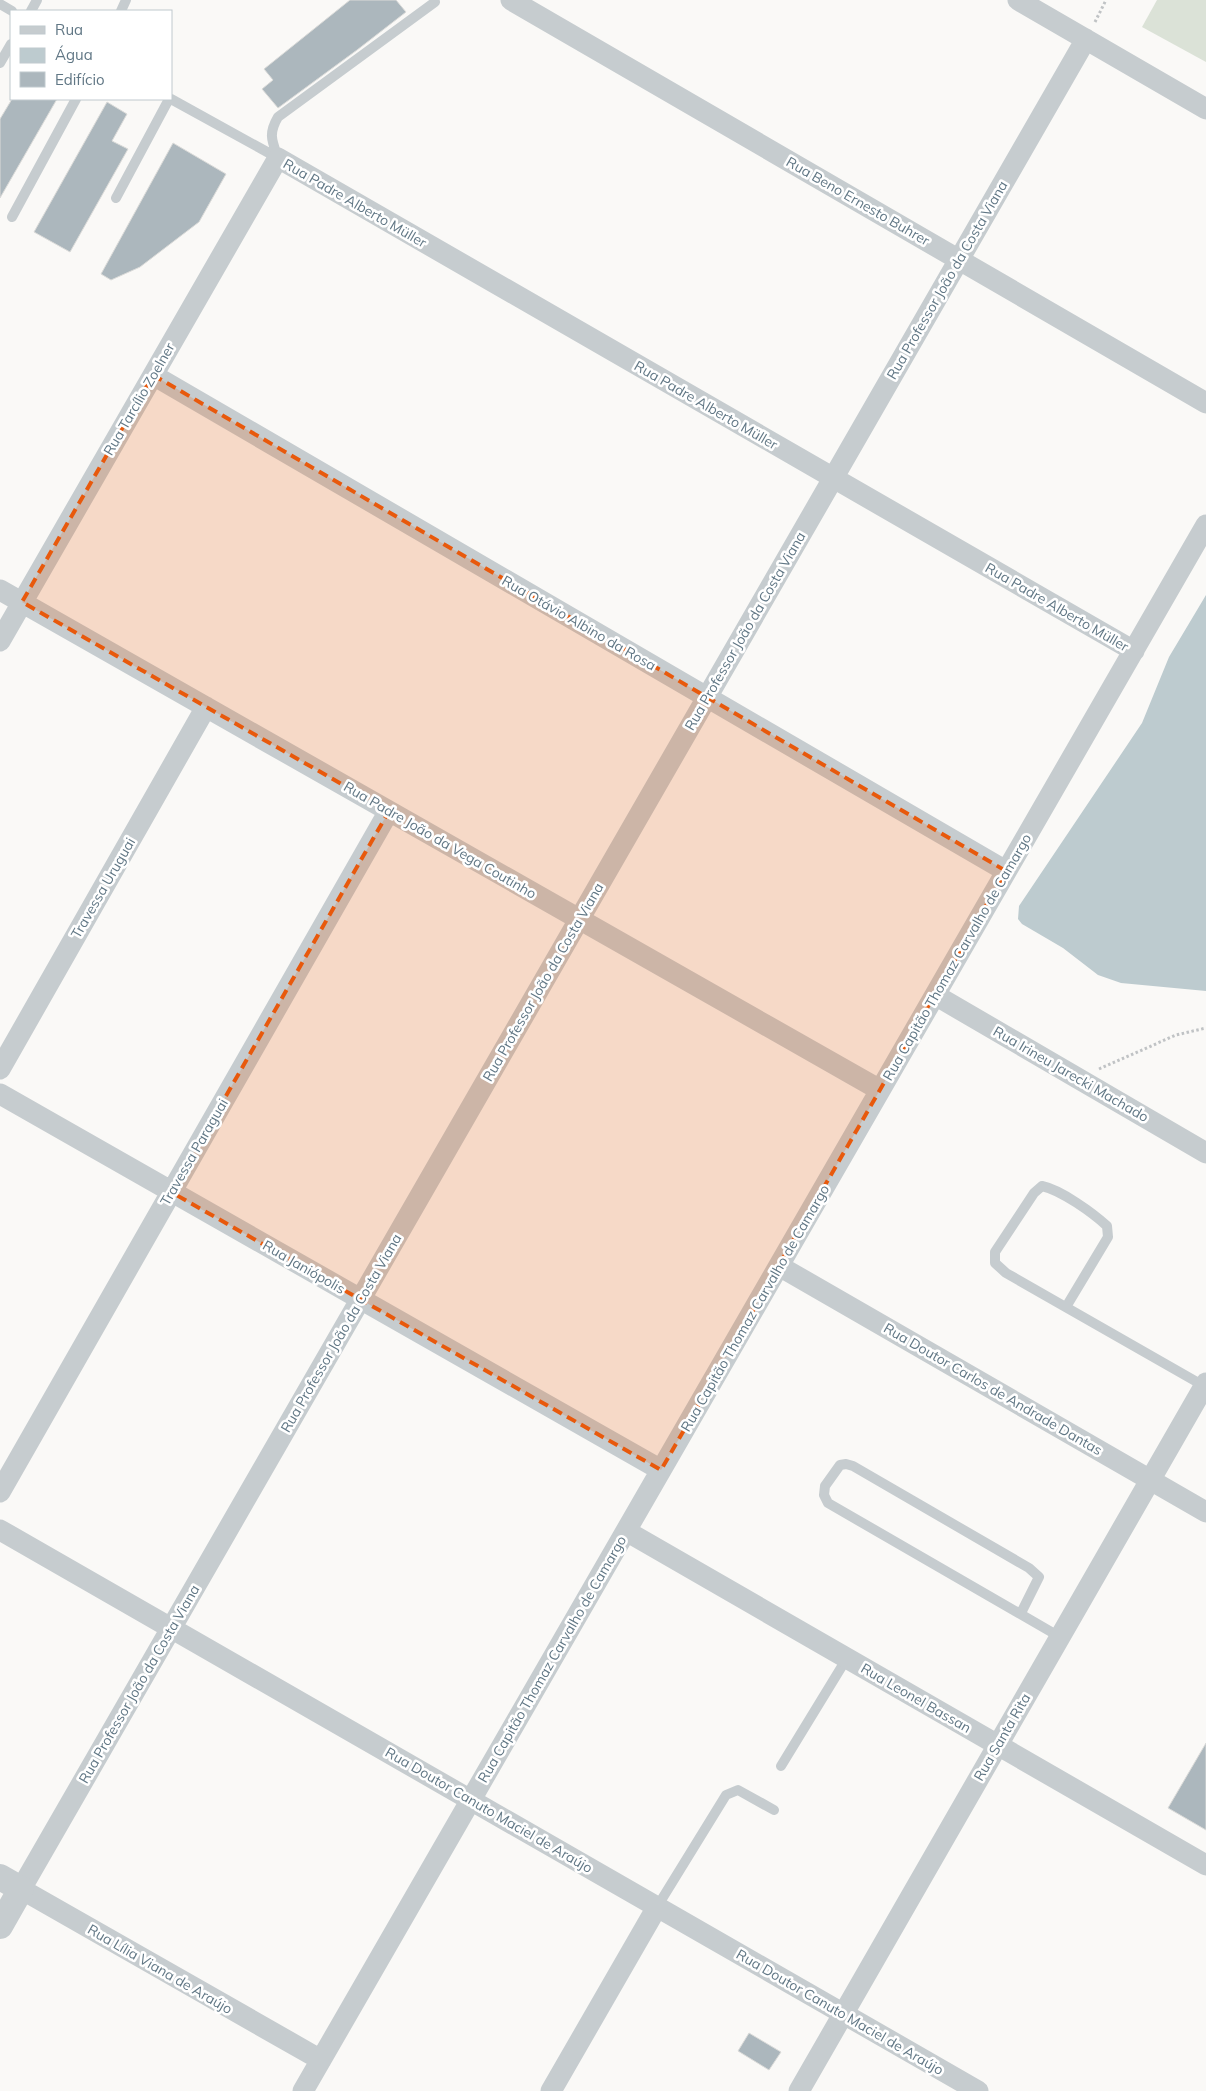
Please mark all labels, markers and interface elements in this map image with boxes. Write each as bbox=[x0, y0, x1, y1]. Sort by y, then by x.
legend bbox=[10, 10, 172, 100]
text: Rua bbox=[55, 20, 83, 39]
text: Água bbox=[55, 45, 93, 64]
text: Edifício bbox=[55, 70, 105, 89]
street label: Rua Beno Ernesto Buhrer bbox=[783, 153, 934, 250]
street label: Rua Padre Alberto Müller bbox=[280, 155, 431, 252]
street label: Rua Professor João da Costa Viana bbox=[883, 177, 1011, 383]
street label: Rua Tarcílio Zoelner bbox=[99, 339, 179, 459]
street label: Rua Padre Alberto Müller bbox=[631, 357, 782, 454]
street label: Rua Professor João da Costa Viana bbox=[681, 528, 809, 734]
street label: Rua Padre Alberto Müller bbox=[982, 559, 1133, 656]
street label: Rua Otávio Albino da Rosa bbox=[499, 571, 659, 675]
street label: Rua Padre João da Vega Coutinho bbox=[340, 777, 540, 903]
street label: Rua Capitão Thomaz Carvalho de Camargo bbox=[879, 830, 1035, 1084]
street label: Travessa Uruguai bbox=[67, 834, 139, 942]
street label: Rua Professor João da Costa Viana bbox=[479, 879, 607, 1085]
street label: Rua Irineu Jarecki Machado bbox=[990, 1022, 1152, 1126]
street label: Travessa Paraguai bbox=[156, 1095, 232, 1209]
street label: Rua Capitão Thomaz Carvalho de Camargo bbox=[677, 1181, 833, 1435]
street label: Rua Professor João da Costa Viana bbox=[277, 1230, 405, 1436]
street label: Rua Janiópolis bbox=[260, 1236, 349, 1298]
street label: Rua Doutor Carlos de Andrade Dantas bbox=[880, 1319, 1106, 1459]
street label: Rua Capitão Thomaz Carvalho de Camargo bbox=[474, 1532, 630, 1786]
street label: Rua Professor João da Costa Viana bbox=[75, 1581, 203, 1787]
street label: Rua Leonel Bassan bbox=[858, 1659, 974, 1737]
street label: Rua Santa Rita bbox=[970, 1690, 1034, 1784]
street label: Rua Doutor Canuto Maciel de Araújo bbox=[382, 1743, 596, 1877]
street label: Rua Lília Viana de Araújo bbox=[84, 1920, 236, 2018]
street label: Rua Doutor Canuto Maciel de Araújo bbox=[733, 1945, 947, 2079]

